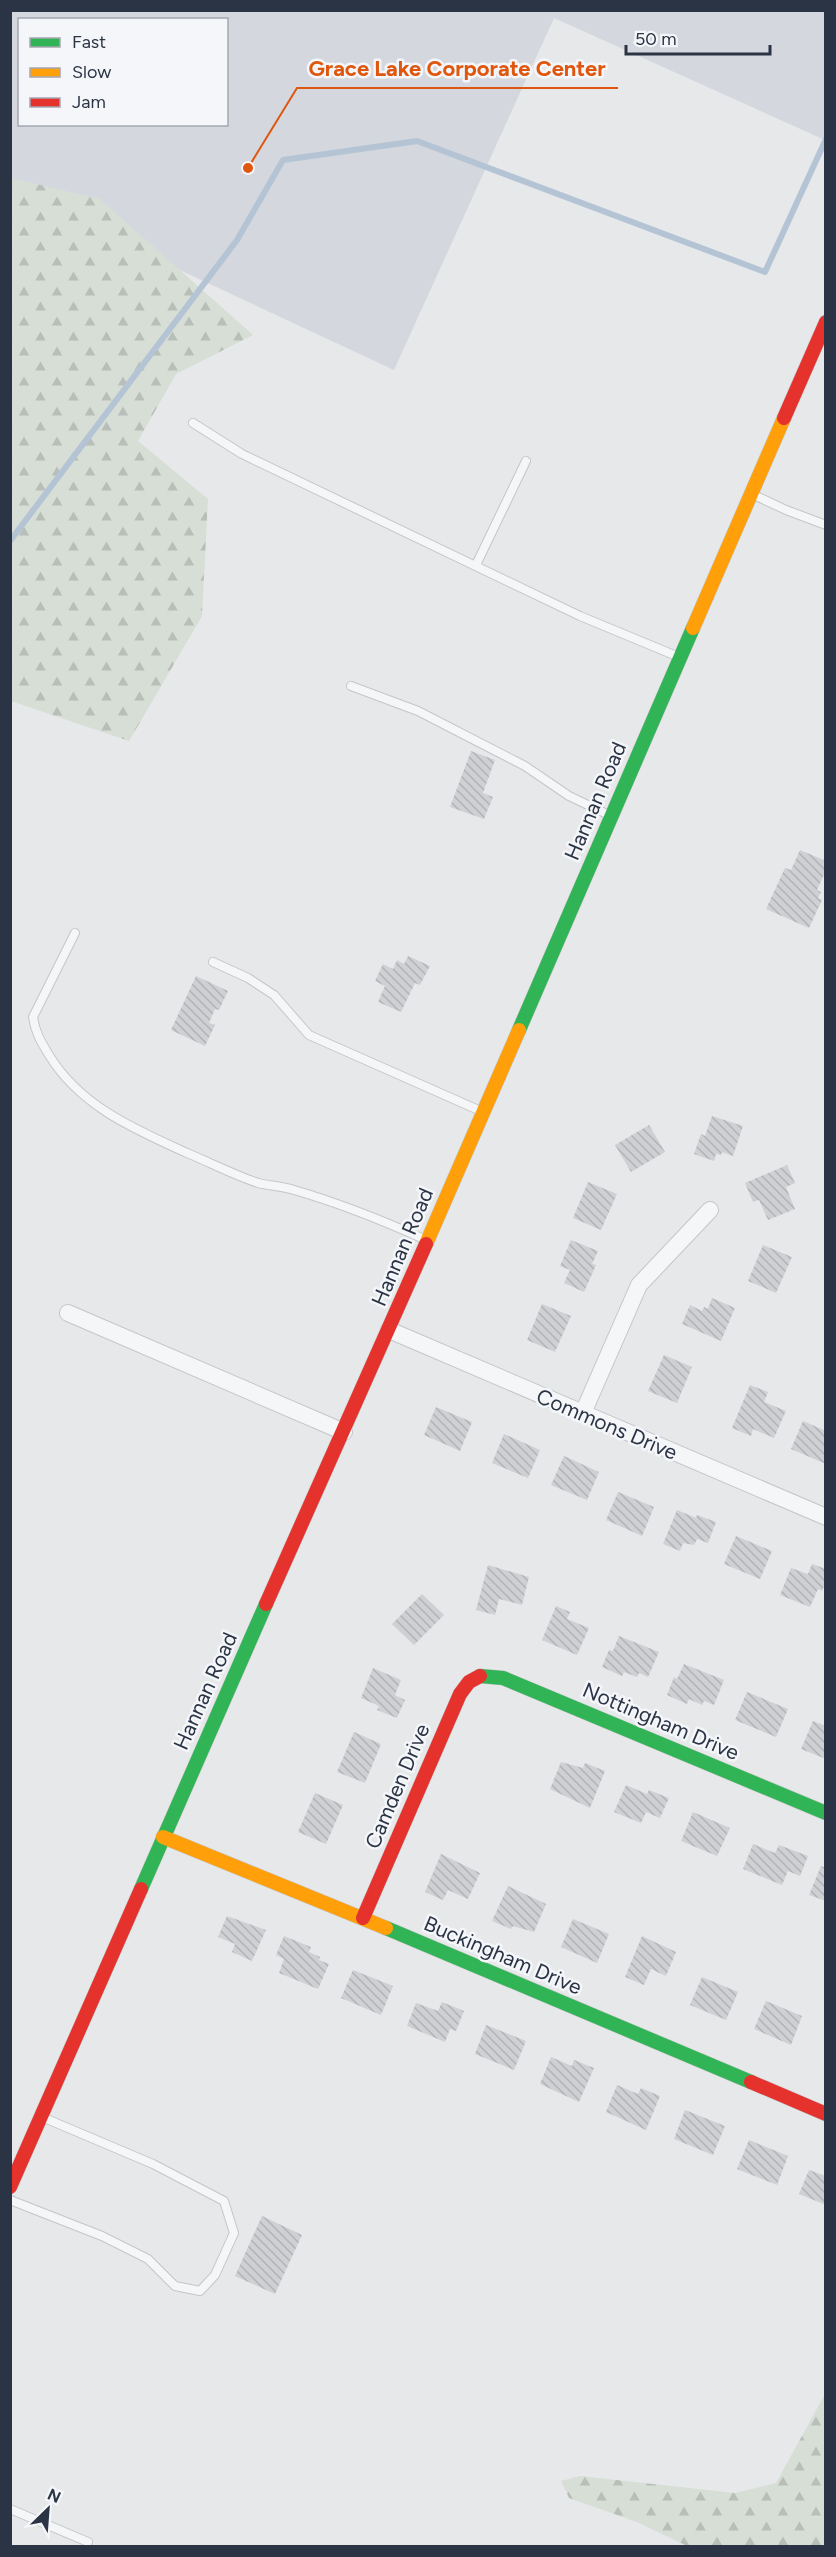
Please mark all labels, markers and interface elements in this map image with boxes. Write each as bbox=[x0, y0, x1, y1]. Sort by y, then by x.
legend bbox=[18, 18, 228, 126]
scale bar bbox=[626, 18, 770, 56]
text: 50 m bbox=[635, 28, 677, 50]
text: Fast bbox=[72, 31, 106, 53]
callout: Grace Lake Corporate Center bbox=[297, 48, 618, 88]
text: Grace Lake Corporate Center bbox=[308, 55, 606, 82]
text: Slow bbox=[72, 61, 111, 83]
text: Jam bbox=[72, 91, 106, 113]
street label: Hannan Road bbox=[559, 738, 631, 864]
street label: Hannan Road bbox=[366, 1184, 438, 1310]
street label: Commons Drive bbox=[533, 1383, 681, 1465]
street label: Hannan Road bbox=[168, 1628, 242, 1754]
street label: Nottingham Drive bbox=[579, 1677, 743, 1765]
street label: Camden Drive bbox=[360, 1720, 434, 1852]
street label: Buckingham Drive bbox=[420, 1910, 586, 2000]
north arrow bbox=[18, 2479, 78, 2539]
text: N bbox=[45, 2485, 64, 2507]

